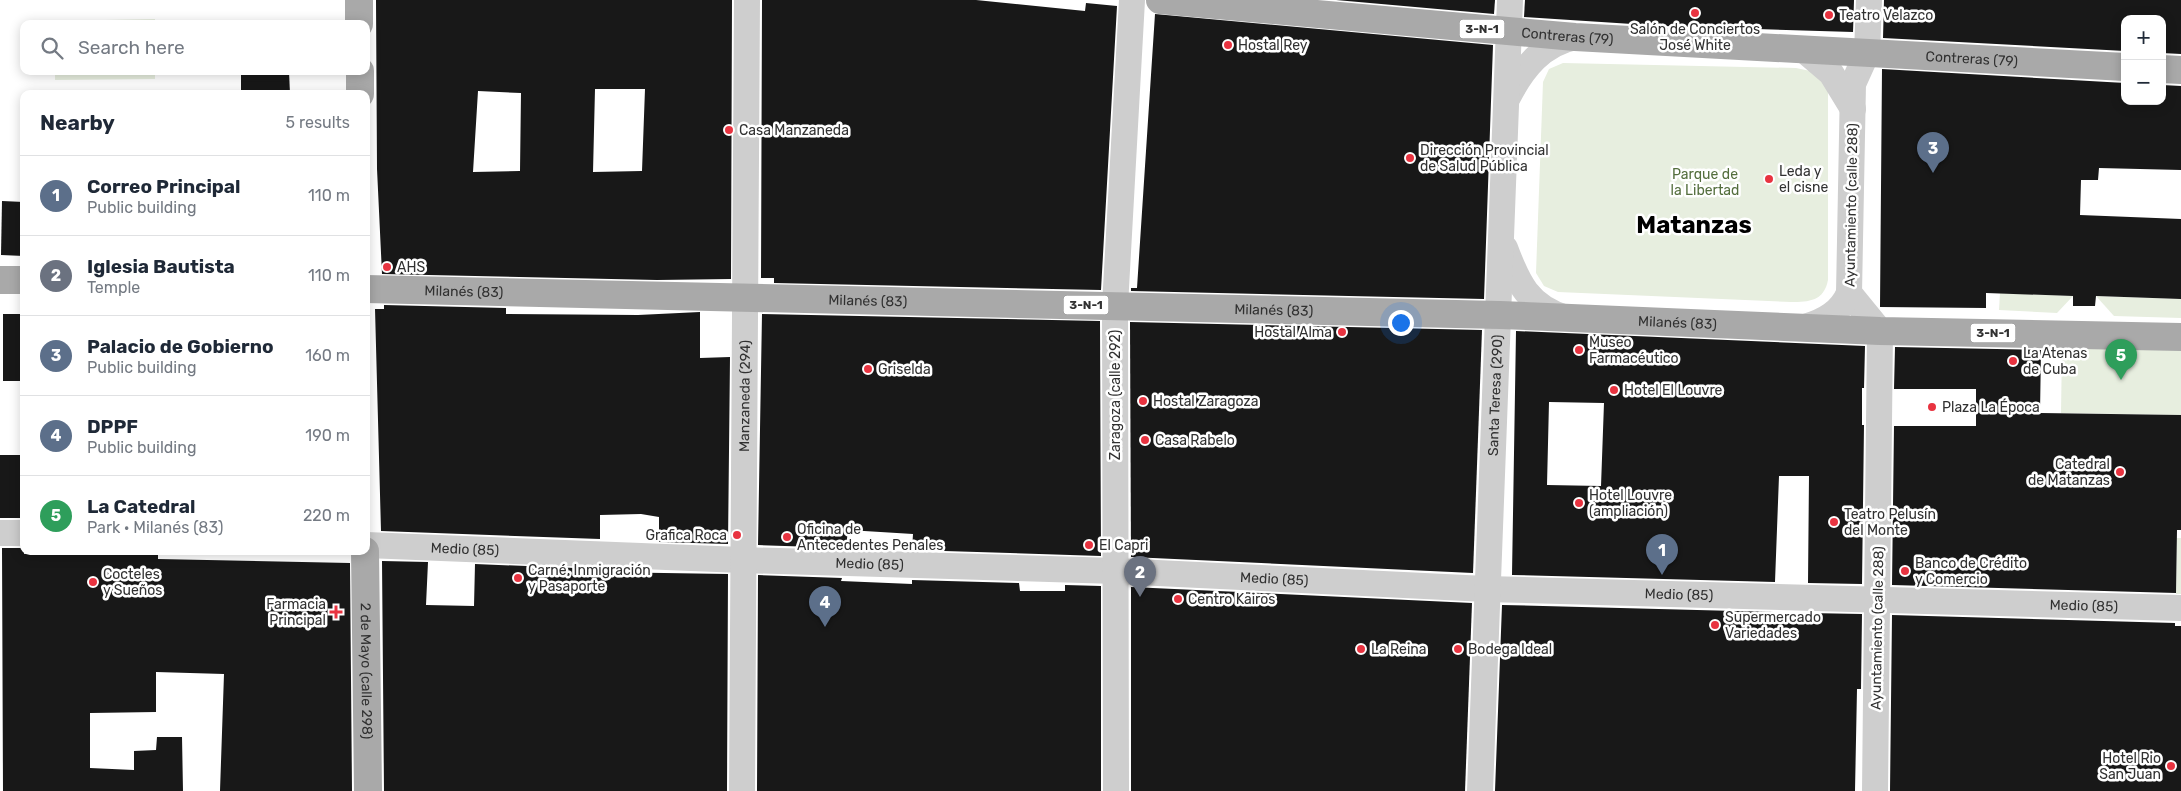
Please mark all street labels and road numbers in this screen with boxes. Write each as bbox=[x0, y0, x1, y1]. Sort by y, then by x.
road number: 3-N-1 bbox=[1460, 20, 1504, 38]
street label: Contreras (79) bbox=[1521, 24, 1614, 48]
street label: Contreras (79) bbox=[1925, 48, 2018, 70]
street label: Ayuntamiento (calle 288) bbox=[1842, 123, 1861, 287]
street label: Milanés (83) bbox=[424, 282, 504, 301]
street label: Milanés (83) bbox=[828, 292, 908, 310]
road number: 3-N-1 bbox=[1064, 296, 1108, 314]
street label: Milanés (83) bbox=[1234, 301, 1313, 320]
street label: Milanés (83) bbox=[1638, 313, 1717, 333]
road number: 3-N-1 bbox=[1970, 323, 2016, 342]
street label: Zaragoza (calle 292) bbox=[1107, 330, 1124, 460]
street label: Santa Teresa (290) bbox=[1485, 334, 1506, 456]
street label: Manzaneda (294) bbox=[736, 340, 754, 452]
street label: Medio (85) bbox=[430, 540, 499, 559]
street label: Ayuntamiento (calle 288) bbox=[1868, 546, 1887, 710]
street label: Medio (85) bbox=[835, 555, 904, 574]
street label: Medio (85) bbox=[1240, 569, 1309, 589]
street label: Medio (85) bbox=[1645, 585, 1714, 604]
street label: Medio (85) bbox=[2049, 596, 2118, 615]
street label: 2 de Mayo (calle 298) bbox=[357, 603, 375, 739]

